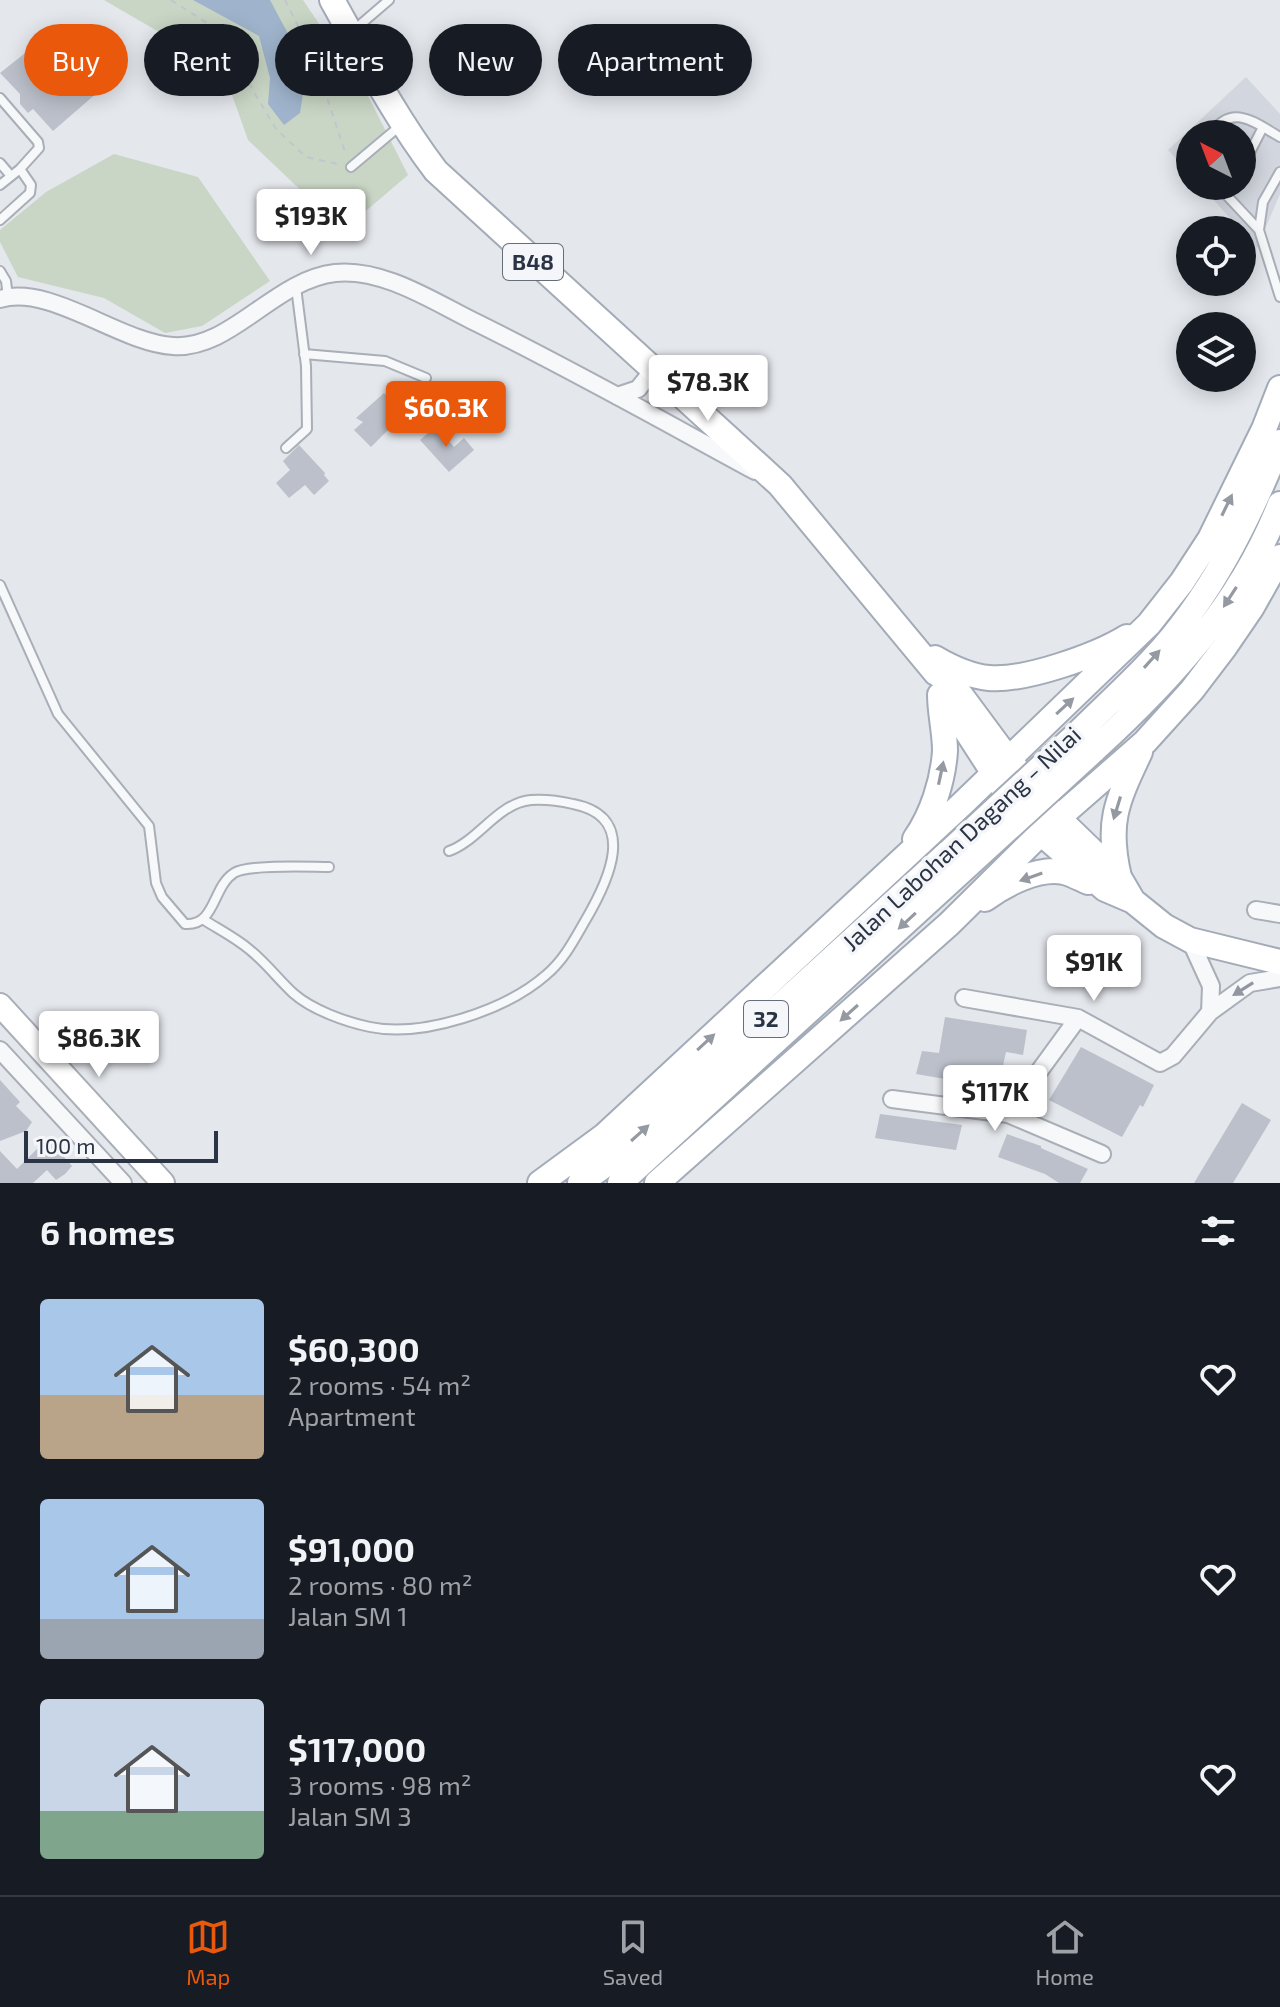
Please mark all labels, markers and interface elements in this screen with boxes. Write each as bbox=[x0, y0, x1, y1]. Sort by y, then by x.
chip: Buy bbox=[24, 24, 128, 96]
chip: Rent bbox=[144, 24, 259, 96]
chip: Filters bbox=[275, 24, 413, 96]
chip: New bbox=[429, 24, 542, 96]
chip: Apartment bbox=[558, 24, 752, 96]
north arrow bbox=[1176, 120, 1256, 200]
map controls bbox=[1176, 120, 1256, 392]
pin: $193K bbox=[255, 189, 367, 257]
text: $193K bbox=[275, 199, 347, 230]
button: locate bbox=[1176, 216, 1256, 296]
road number: B48 bbox=[503, 244, 563, 280]
button: layers bbox=[1176, 312, 1256, 392]
pin: $78.3K bbox=[643, 355, 773, 423]
text: $78.3K bbox=[667, 365, 749, 396]
pin: $60.3K bbox=[381, 381, 511, 449]
text: $60.3K bbox=[404, 391, 488, 422]
one-way arrow bbox=[1220, 493, 1233, 516]
one-way arrow bbox=[1223, 586, 1237, 608]
one-way arrow bbox=[1143, 650, 1161, 669]
one-way arrow bbox=[1055, 697, 1074, 715]
street label: Jalan Labohan Dagang ‒ Nilai bbox=[836, 720, 1086, 956]
one-way arrow bbox=[935, 761, 948, 786]
one-way arrow bbox=[1110, 796, 1123, 820]
one-way arrow bbox=[1019, 871, 1043, 883]
one-way arrow bbox=[898, 912, 917, 930]
pin: $91K bbox=[1047, 935, 1141, 1003]
text: $91K bbox=[1065, 945, 1123, 976]
one-way arrow bbox=[1232, 982, 1254, 996]
road number: 32 bbox=[744, 1001, 788, 1037]
one-way arrow bbox=[839, 1004, 859, 1021]
pin: $86.3K bbox=[34, 1011, 164, 1079]
text: $86.3K bbox=[57, 1021, 141, 1052]
one-way arrow bbox=[696, 1033, 715, 1051]
pin: $117K bbox=[939, 1065, 1051, 1133]
text: $117K bbox=[961, 1075, 1029, 1106]
one-way arrow bbox=[630, 1125, 649, 1143]
scale bar bbox=[24, 1127, 218, 1163]
text: 100 m bbox=[36, 1132, 95, 1158]
icon: filters bbox=[1196, 1209, 1240, 1253]
text: 6 homes bbox=[40, 1211, 175, 1252]
text: $60,300 bbox=[288, 1328, 420, 1369]
icon: home bbox=[104, 1331, 200, 1427]
icon: heart bbox=[1196, 1357, 1240, 1401]
text: 2 rooms · 54 m² bbox=[288, 1369, 471, 1400]
text: Apartment bbox=[288, 1400, 416, 1431]
text: $91,000 bbox=[288, 1528, 415, 1569]
icon: home bbox=[104, 1531, 200, 1627]
icon: heart bbox=[1196, 1557, 1240, 1601]
text: 2 rooms · 80 m² bbox=[288, 1569, 473, 1600]
text: Jalan SM 1 bbox=[288, 1600, 408, 1631]
text: $117,000 bbox=[288, 1728, 426, 1769]
icon: home bbox=[104, 1731, 200, 1827]
icon: heart bbox=[1196, 1757, 1240, 1801]
text: 3 rooms · 98 m² bbox=[288, 1769, 472, 1800]
text: Jalan SM 3 bbox=[288, 1800, 412, 1831]
tab: Map bbox=[186, 1915, 230, 1989]
tab: Saved bbox=[603, 1915, 663, 1989]
tab: Home bbox=[1035, 1915, 1094, 1989]

